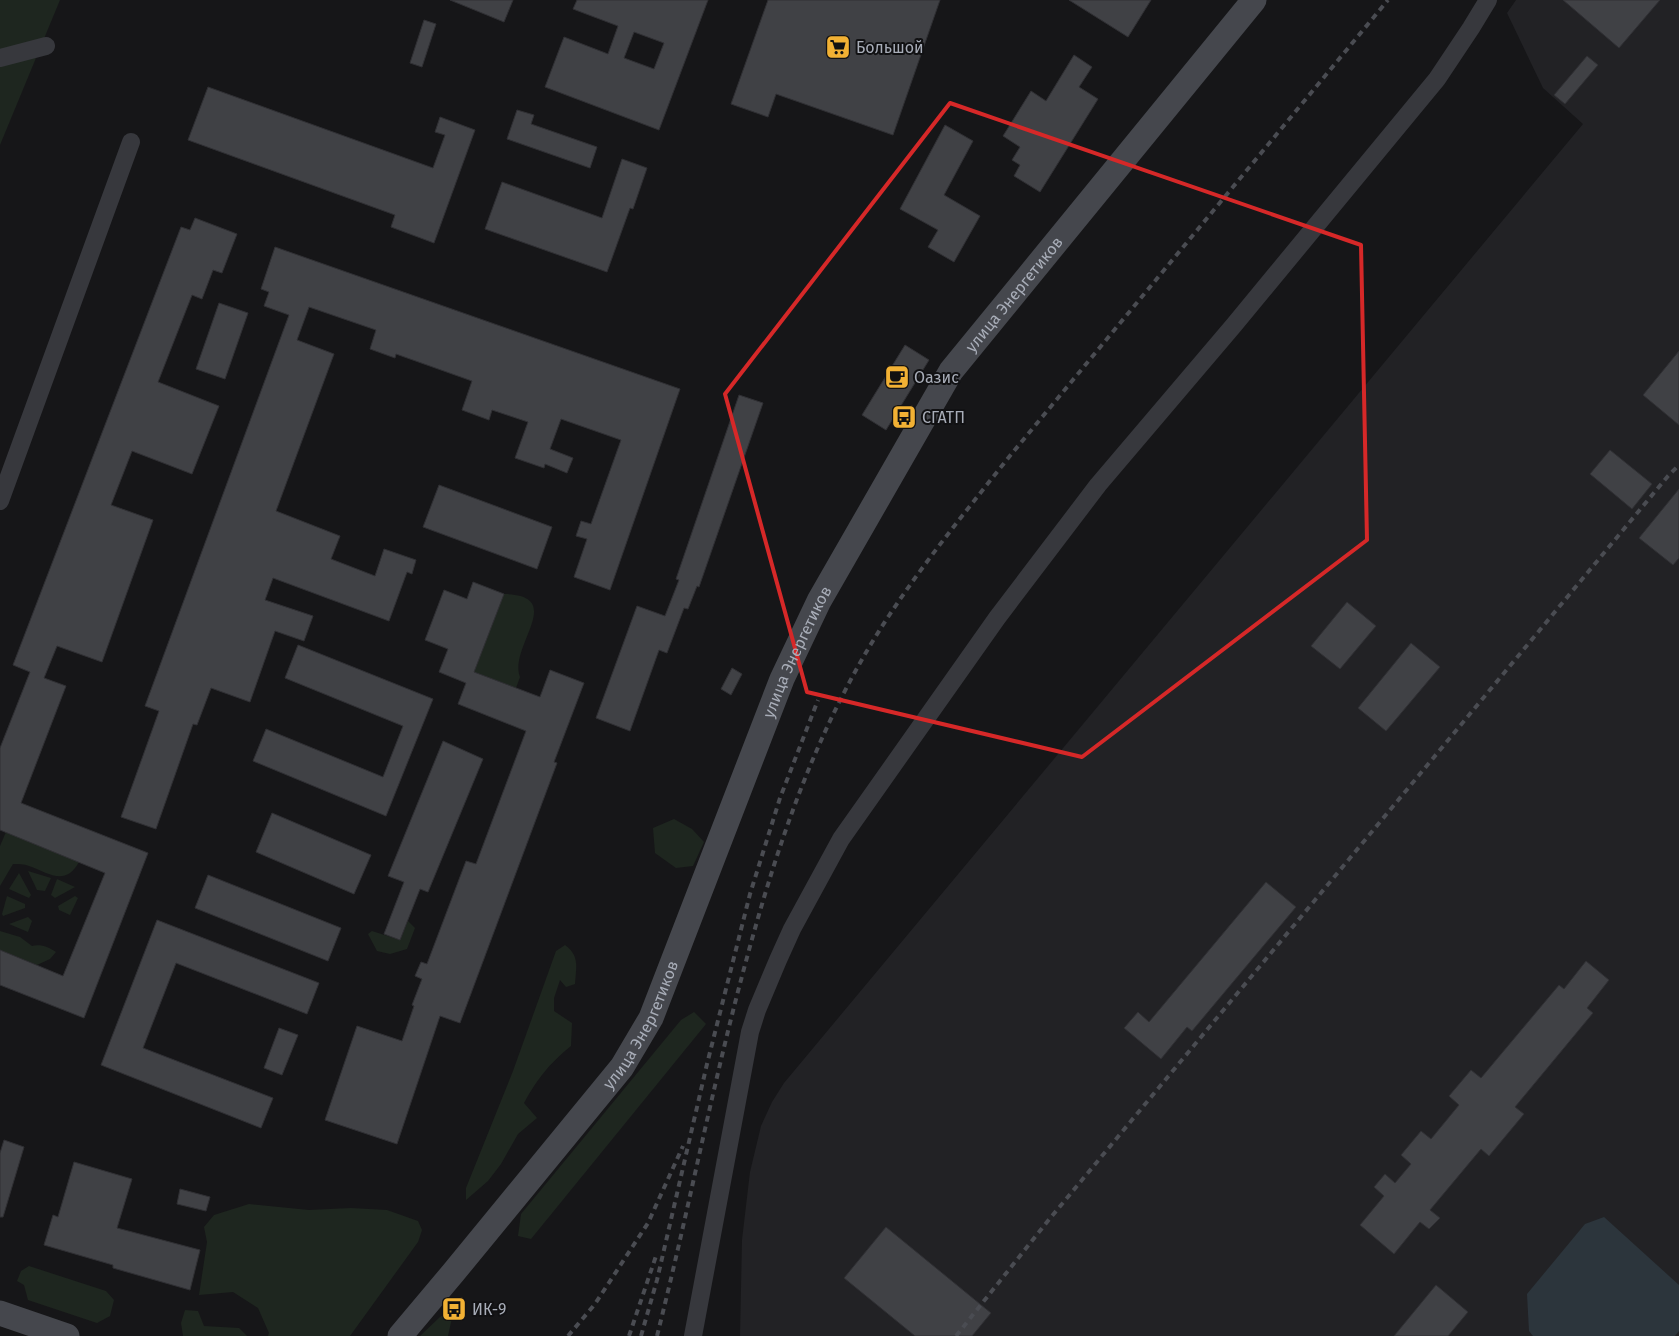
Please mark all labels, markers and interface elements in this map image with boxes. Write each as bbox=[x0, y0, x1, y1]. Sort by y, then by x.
supermarket icon: Большой bbox=[825, 34, 851, 60]
place label: Большой bbox=[856, 38, 924, 57]
street label: улица Энергетиков bbox=[962, 233, 1067, 356]
cafe icon: Оазис bbox=[884, 364, 910, 390]
place label: Оазис bbox=[914, 368, 959, 387]
bus stop icon: СГАТП bbox=[891, 404, 917, 430]
place label: СГАТП bbox=[922, 408, 965, 427]
street label: улица Энергетиков bbox=[759, 582, 836, 721]
street label: улица Энергетиков bbox=[599, 958, 682, 1093]
bus stop icon: ИК-9 bbox=[441, 1296, 467, 1322]
place label: ИК-9 bbox=[472, 1300, 507, 1319]

